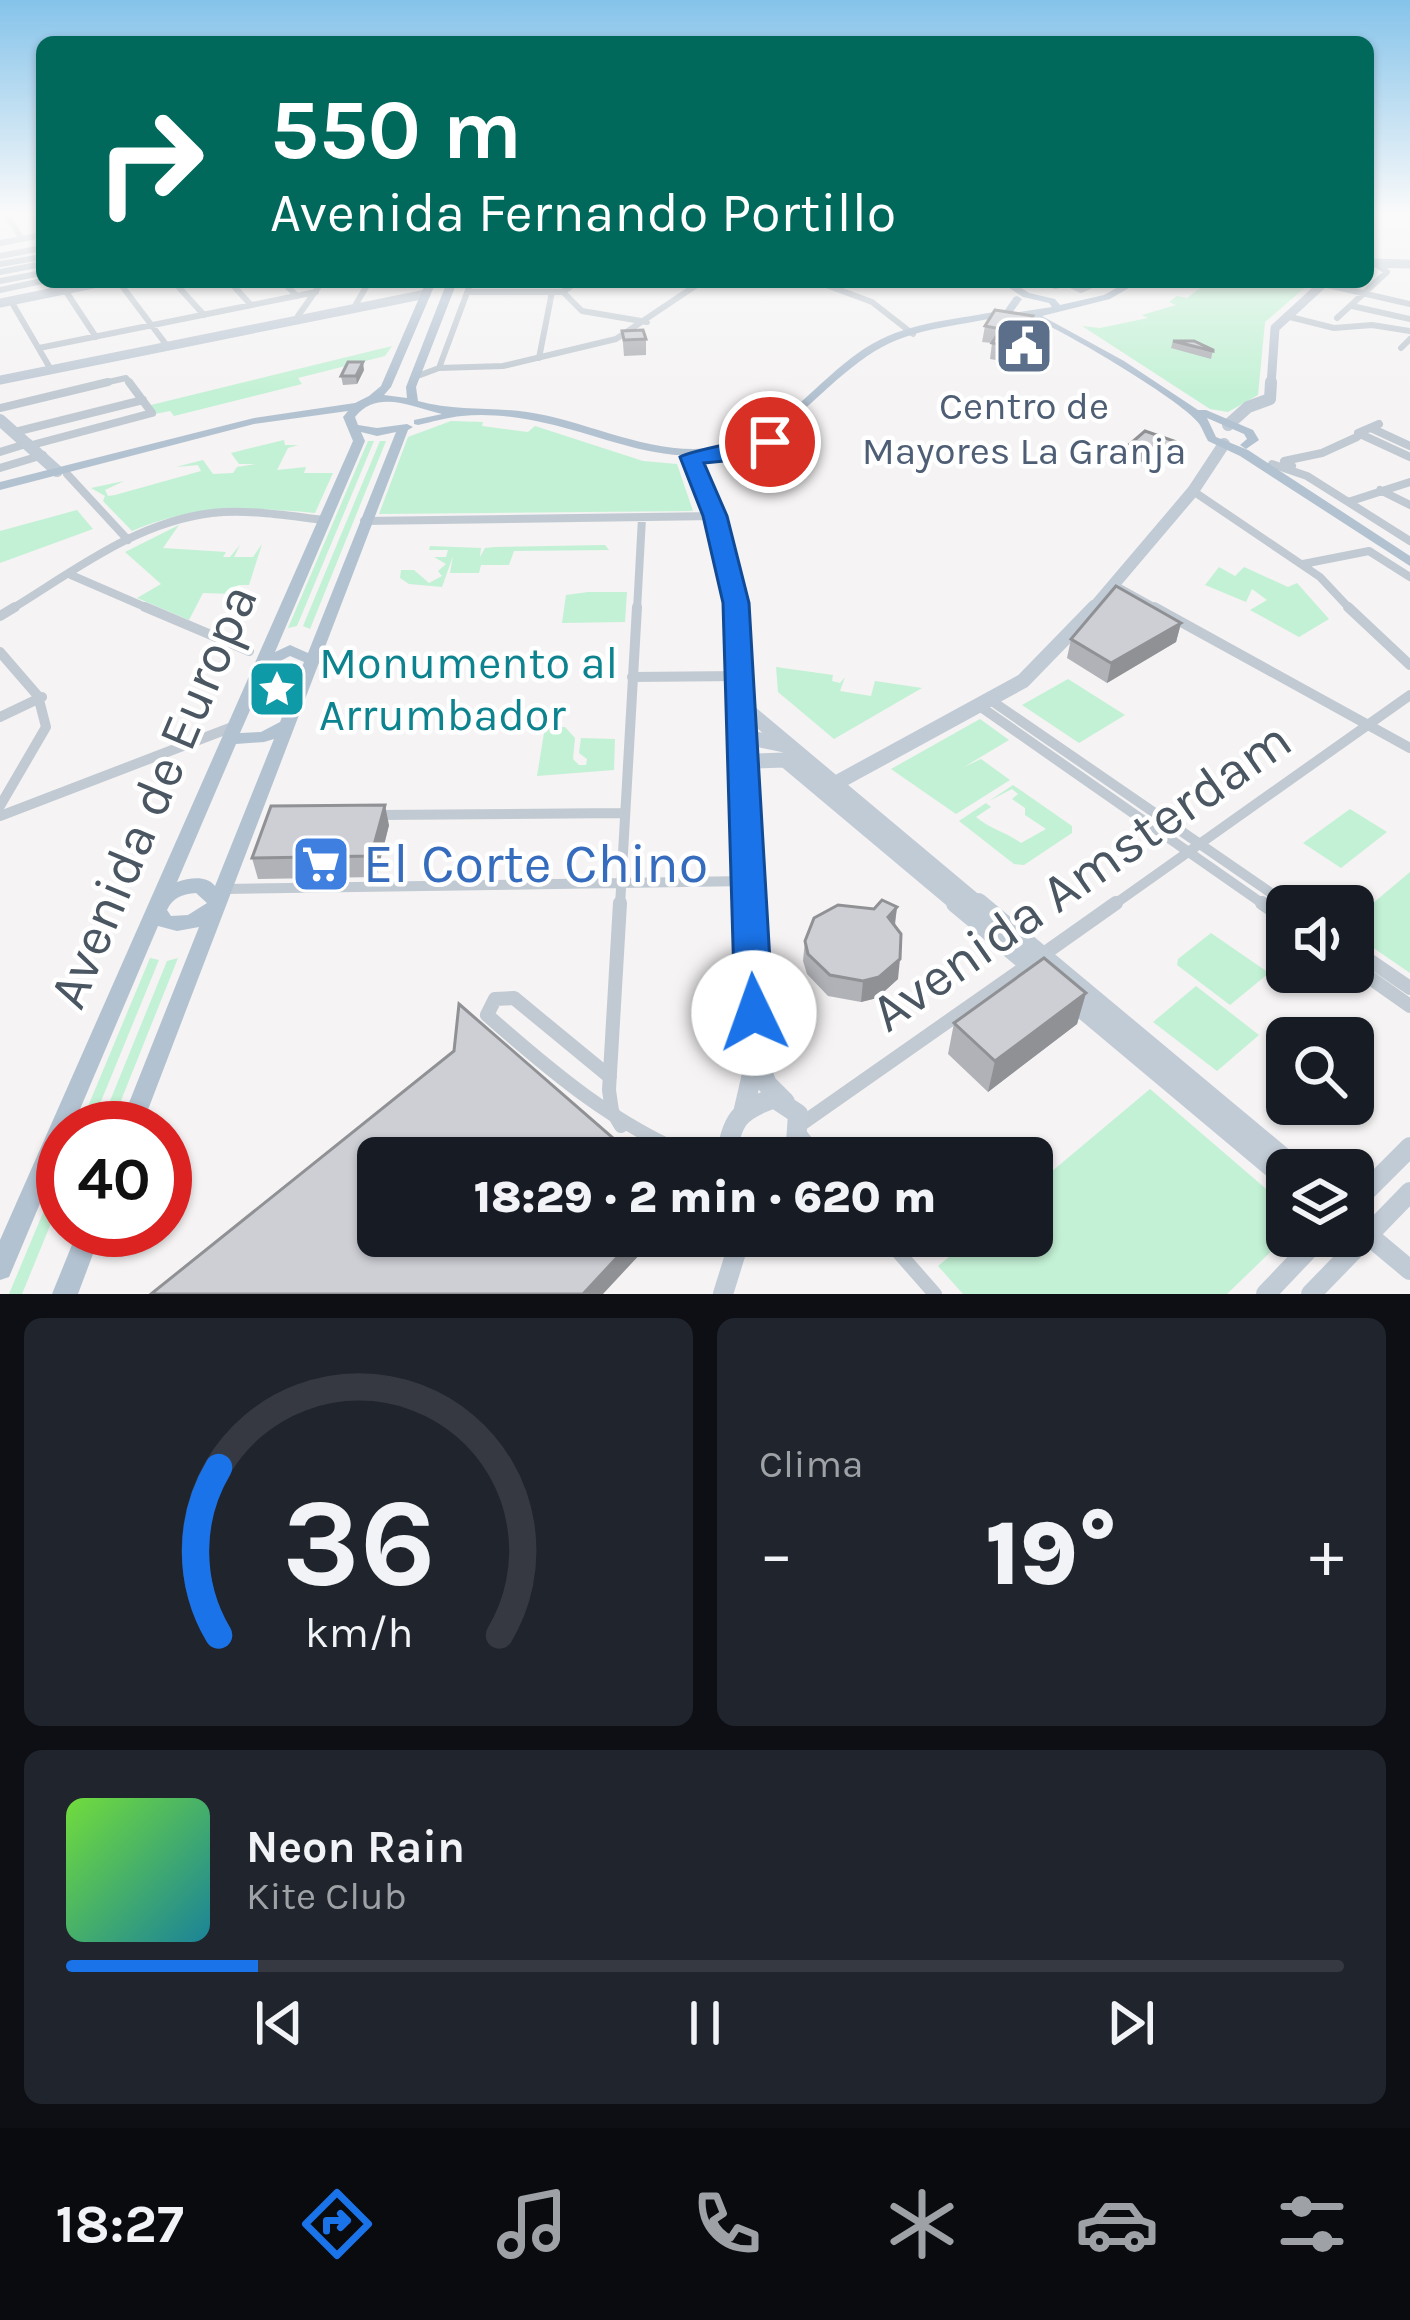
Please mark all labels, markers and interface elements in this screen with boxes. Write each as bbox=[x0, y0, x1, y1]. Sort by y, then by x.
text: 550 m bbox=[270, 81, 522, 179]
icon: right bbox=[72, 84, 228, 240]
text: Avenida Fernando Portillo bbox=[270, 181, 896, 245]
public building icon: Centro de Mayores La Granja bbox=[993, 315, 1055, 377]
place label: Centro de Mayores La Granja bbox=[862, 383, 1186, 474]
pin bbox=[719, 391, 821, 493]
icon: arrive bbox=[737, 409, 803, 475]
street label: Avenida de Europa bbox=[35, 575, 271, 1017]
place label: Monumento al Arrumbador bbox=[319, 637, 618, 741]
place icon: Monumento al Arrumbador bbox=[246, 658, 308, 720]
street label: Avenida Amsterdam bbox=[859, 707, 1303, 1045]
place label: El Corte Chino bbox=[363, 832, 708, 896]
supermarket icon: El Corte Chino bbox=[290, 833, 352, 895]
map controls bbox=[1266, 885, 1374, 1257]
button: sound bbox=[1266, 885, 1374, 993]
position arrow bbox=[691, 950, 817, 1076]
button: search bbox=[1266, 1017, 1374, 1125]
speed limit sign: 40 bbox=[36, 1101, 192, 1257]
button: layers bbox=[1266, 1149, 1374, 1257]
text: 18:29 · 2 min · 620 m bbox=[474, 1171, 936, 1223]
text: Clima bbox=[759, 1441, 863, 1487]
text: 36 bbox=[282, 1470, 435, 1615]
text: 19° bbox=[986, 1501, 1117, 1607]
text: − bbox=[759, 1515, 794, 1593]
text: + bbox=[1309, 1515, 1344, 1593]
text: km/h bbox=[304, 1608, 413, 1658]
text: Neon Rain bbox=[246, 1821, 465, 1873]
text: Kite Club bbox=[246, 1873, 407, 1919]
icon: previous bbox=[246, 1990, 312, 2056]
icon: pause bbox=[672, 1990, 738, 2056]
icon: next bbox=[1098, 1990, 1164, 2056]
icon: directions bbox=[295, 2182, 379, 2266]
icon: music bbox=[490, 2182, 574, 2266]
icon: phone bbox=[685, 2182, 769, 2266]
icon: climate bbox=[880, 2182, 964, 2266]
icon: car bbox=[1075, 2182, 1159, 2266]
icon: filters bbox=[1270, 2182, 1354, 2266]
text: 18:27 bbox=[56, 2192, 184, 2256]

